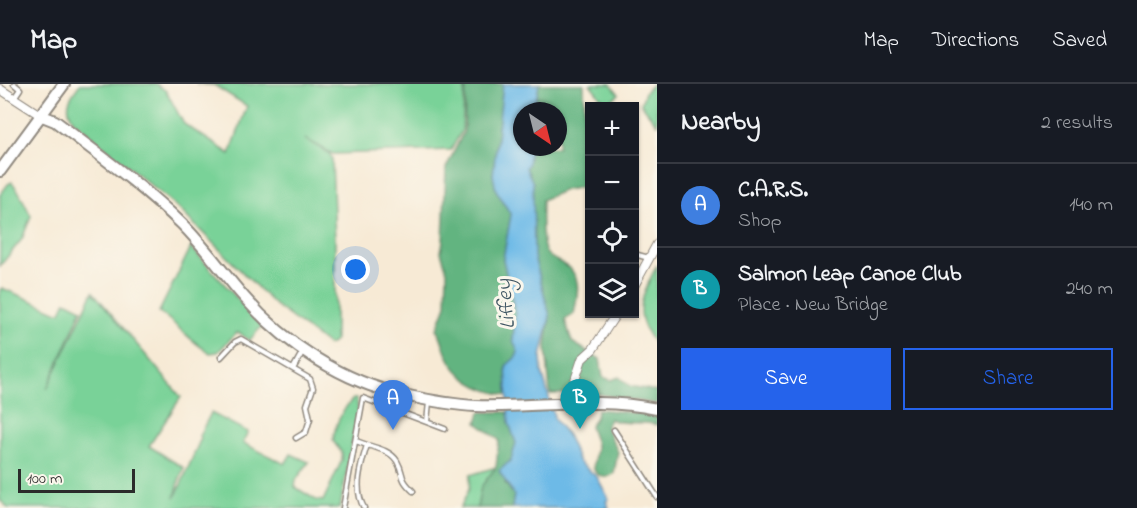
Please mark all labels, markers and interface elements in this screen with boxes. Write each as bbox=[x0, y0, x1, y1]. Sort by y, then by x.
text: Map bbox=[30, 21, 77, 62]
text: Map bbox=[863, 26, 899, 56]
text: Directions bbox=[932, 26, 1019, 56]
text: Saved bbox=[1052, 26, 1107, 56]
north arrow bbox=[513, 102, 567, 156]
map controls bbox=[585, 102, 639, 318]
button: + bbox=[585, 102, 639, 156]
text: Nearby bbox=[681, 104, 760, 142]
text: 2 results bbox=[1041, 109, 1113, 138]
button: − bbox=[585, 156, 639, 210]
text: C.A.R.S. bbox=[738, 175, 808, 207]
text: A bbox=[694, 191, 707, 220]
text: 140 m bbox=[1069, 191, 1113, 220]
text: Shop bbox=[738, 207, 782, 236]
button: locate bbox=[585, 210, 639, 264]
your location bbox=[341, 255, 370, 284]
text: Salmon Leap Canoe Club bbox=[738, 259, 961, 291]
button: layers bbox=[585, 264, 639, 318]
text: B bbox=[694, 275, 707, 304]
text: 240 m bbox=[1066, 275, 1113, 304]
water label: Liffey bbox=[489, 277, 525, 330]
text: Place · New Bridge bbox=[738, 291, 888, 320]
button: Save bbox=[681, 348, 891, 410]
button: Share bbox=[903, 348, 1113, 410]
pin: A bbox=[374, 380, 412, 430]
pin: B bbox=[560, 380, 600, 429]
scale bar bbox=[18, 466, 135, 494]
text: 100 m bbox=[27, 467, 62, 491]

